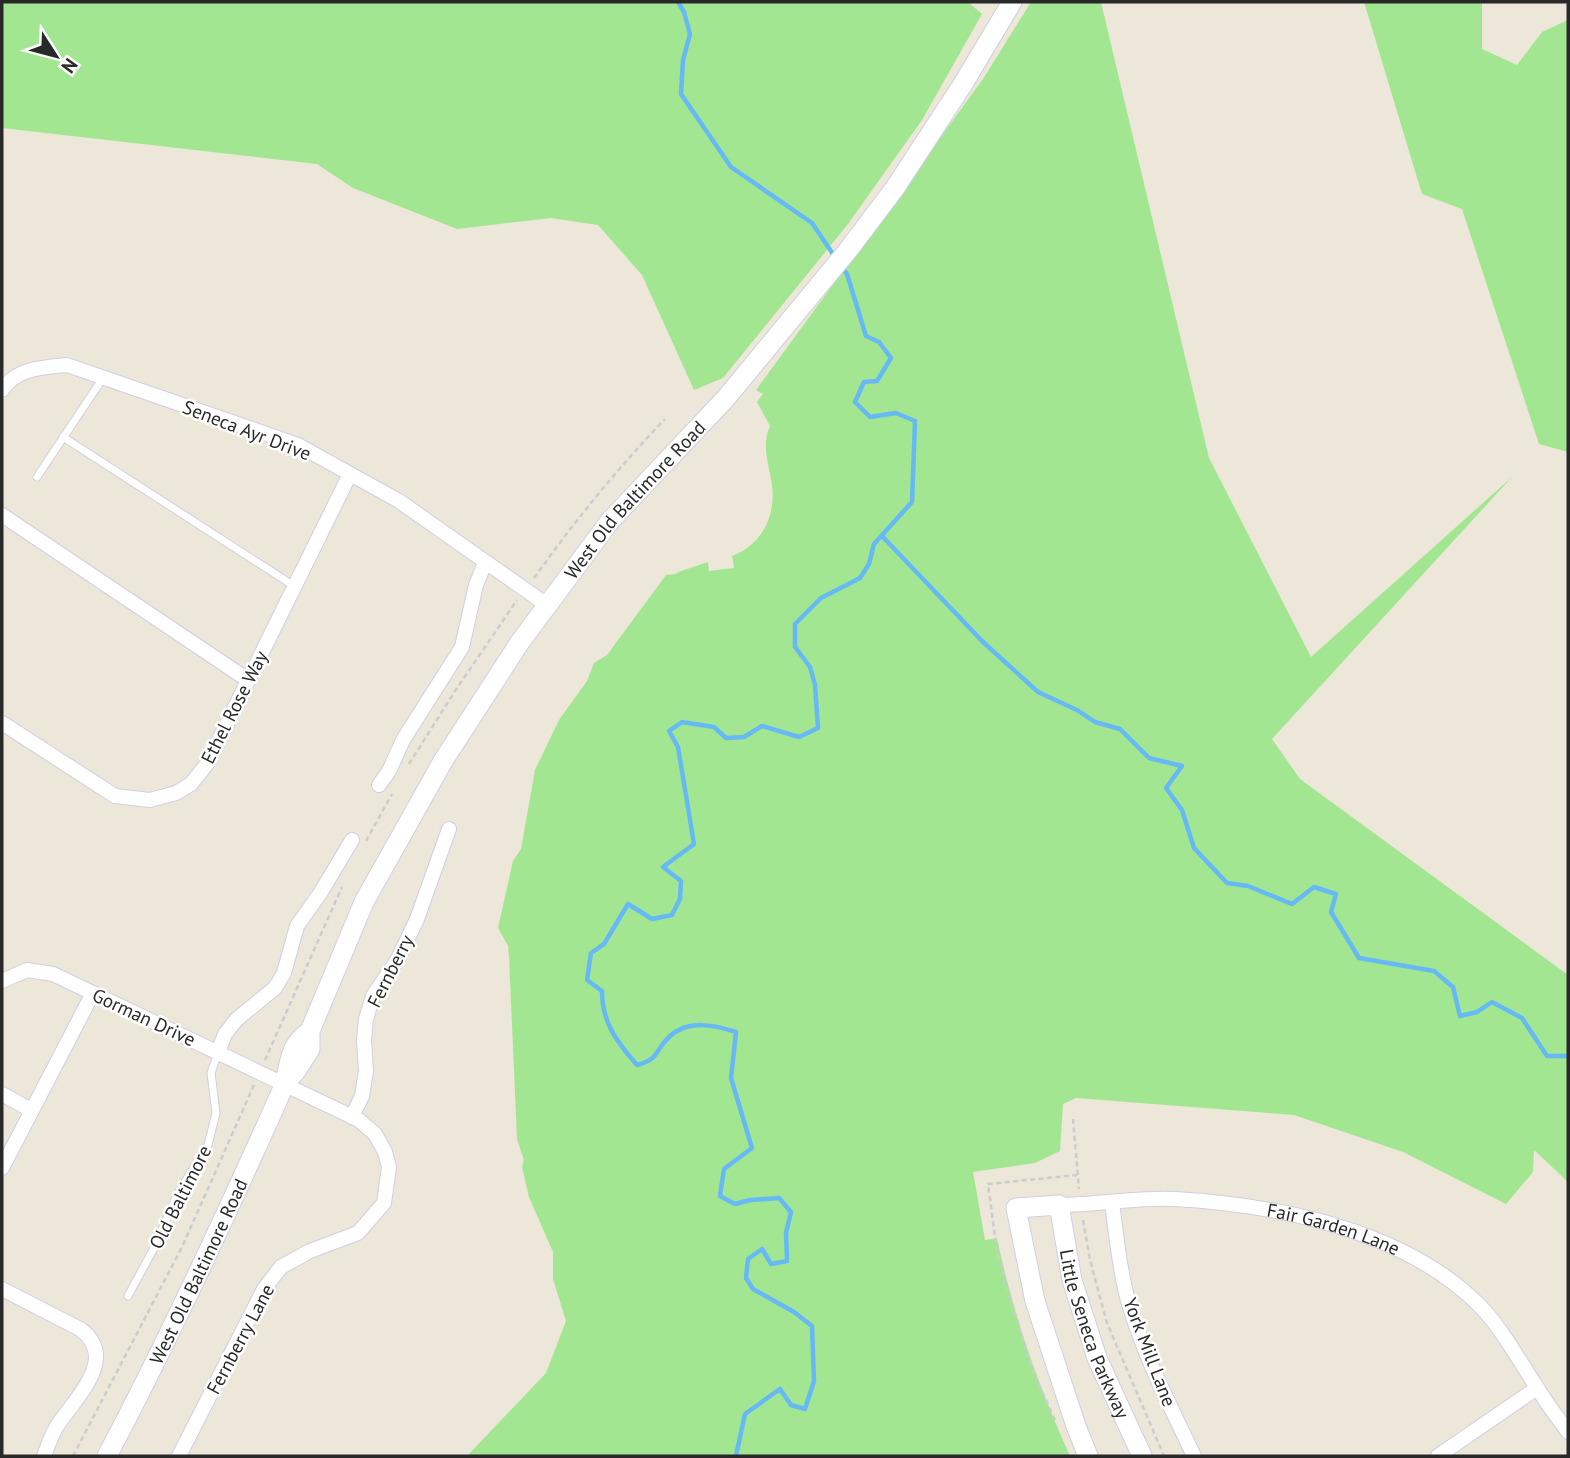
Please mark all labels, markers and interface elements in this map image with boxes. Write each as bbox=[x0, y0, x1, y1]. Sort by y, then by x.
north arrow bbox=[21, 21, 91, 91]
text: N bbox=[56, 54, 83, 78]
street label: Seneca Ayr Drive bbox=[179, 395, 315, 465]
street label: West Old Baltimore Road bbox=[559, 416, 710, 584]
street label: Ethel Rose Way bbox=[195, 646, 273, 767]
street label: Fernberry bbox=[362, 931, 418, 1011]
street label: Gorman Drive bbox=[89, 983, 199, 1051]
street label: Old Baltimore bbox=[144, 1141, 216, 1253]
street label: West Old Baltimore Road bbox=[144, 1175, 253, 1368]
street label: Fair Garden Lane bbox=[1265, 1198, 1404, 1260]
street label: Little Seneca Parkway bbox=[1055, 1247, 1135, 1422]
street label: Fernberry Lane bbox=[201, 1280, 279, 1398]
street label: York Mill Lane bbox=[1118, 1294, 1182, 1410]

